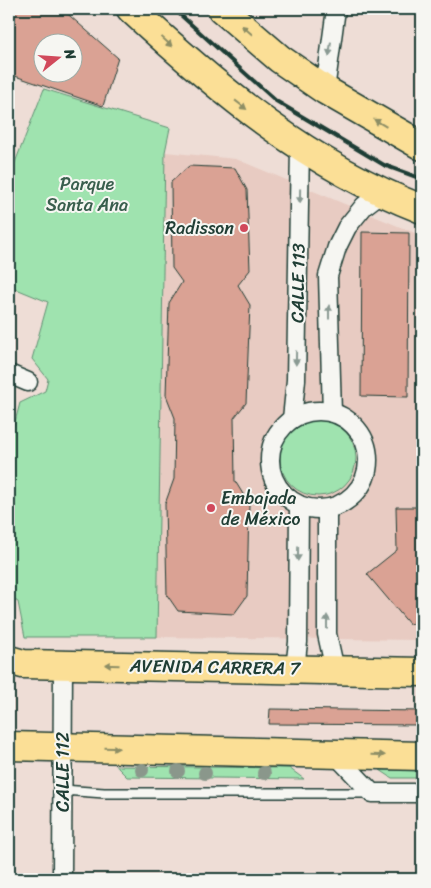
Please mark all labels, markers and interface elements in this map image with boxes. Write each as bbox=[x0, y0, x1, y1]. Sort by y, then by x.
one-way arrow bbox=[240, 25, 253, 36]
north arrow bbox=[32, 32, 82, 82]
one-way arrow bbox=[161, 36, 173, 48]
one-way arrow bbox=[326, 42, 334, 58]
text: N bbox=[56, 45, 83, 63]
one-way arrow bbox=[234, 100, 248, 110]
one-way arrow bbox=[373, 118, 386, 127]
park label: Parque Santa Ana bbox=[46, 168, 128, 221]
one-way arrow bbox=[295, 188, 303, 204]
place label: Radisson bbox=[165, 212, 234, 244]
marker: Radisson bbox=[238, 222, 250, 234]
street label: CALLE 113 bbox=[281, 243, 315, 323]
one-way arrow bbox=[325, 304, 333, 320]
one-way arrow bbox=[292, 350, 300, 366]
place label: Embajada de México bbox=[221, 482, 301, 535]
marker: Embajada de México bbox=[205, 502, 217, 514]
one-way arrow bbox=[294, 546, 302, 562]
one-way arrow bbox=[323, 614, 331, 630]
street label: AVENIDA CARRERA 7 bbox=[129, 649, 302, 685]
one-way arrow bbox=[103, 661, 119, 669]
street label: CALLE 112 bbox=[47, 732, 79, 812]
one-way arrow bbox=[104, 744, 120, 752]
one-way arrow bbox=[371, 751, 387, 759]

